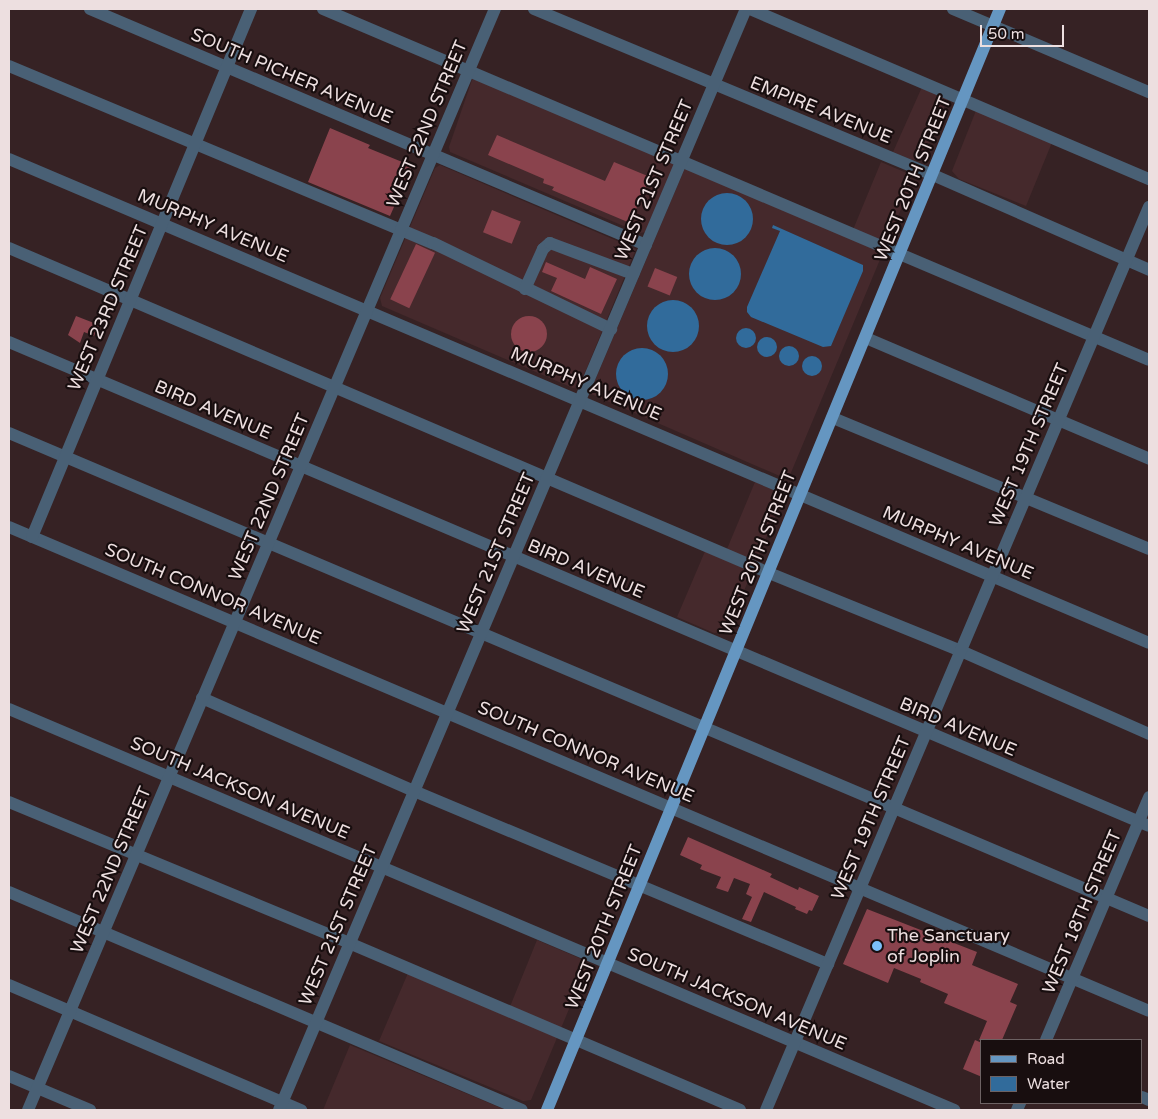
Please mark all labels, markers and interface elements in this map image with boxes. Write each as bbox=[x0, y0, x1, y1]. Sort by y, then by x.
scale bar bbox=[983, 15, 1067, 47]
street label: SOUTH PICHER AVENUE bbox=[188, 24, 396, 128]
text: 50 m bbox=[988, 25, 1025, 43]
street label: WEST 22ND STREET bbox=[382, 37, 472, 211]
street label: EMPIRE AVENUE bbox=[747, 72, 895, 148]
street label: WEST 20TH STREET bbox=[870, 93, 956, 265]
street label: WEST 21ST STREET bbox=[610, 96, 698, 264]
street label: MURPHY AVENUE bbox=[134, 184, 292, 268]
street label: WEST 23RD STREET bbox=[63, 222, 153, 394]
street label: MURPHY AVENUE bbox=[507, 342, 665, 426]
street label: WEST 19TH STREET bbox=[985, 360, 1073, 530]
street label: BIRD AVENUE bbox=[151, 376, 275, 444]
street label: WEST 22ND STREET bbox=[224, 410, 314, 584]
street label: WEST 20TH STREET bbox=[715, 467, 801, 639]
street label: WEST 21ST STREET bbox=[452, 469, 540, 637]
street label: MURPHY AVENUE bbox=[879, 501, 1037, 585]
street label: BIRD AVENUE bbox=[524, 535, 648, 603]
street label: SOUTH CONNOR AVENUE bbox=[102, 539, 324, 649]
street label: BIRD AVENUE bbox=[896, 693, 1020, 761]
street label: SOUTH CONNOR AVENUE bbox=[475, 697, 697, 807]
street label: SOUTH JACKSON AVENUE bbox=[127, 732, 353, 844]
street label: WEST 19TH STREET bbox=[827, 733, 915, 903]
street label: WEST 22ND STREET bbox=[66, 783, 156, 957]
street label: WEST 18TH STREET bbox=[1038, 827, 1126, 997]
street label: WEST 21ST STREET bbox=[294, 841, 382, 1009]
street label: WEST 20TH STREET bbox=[561, 841, 647, 1013]
place label: The Sanctuary of Joplin bbox=[887, 925, 1010, 968]
marker: The Sanctuary of Joplin bbox=[871, 940, 883, 952]
street label: SOUTH JACKSON AVENUE bbox=[624, 943, 850, 1055]
legend bbox=[980, 1039, 1143, 1104]
text: Road bbox=[1027, 1050, 1065, 1068]
text: Water bbox=[1027, 1075, 1070, 1093]

